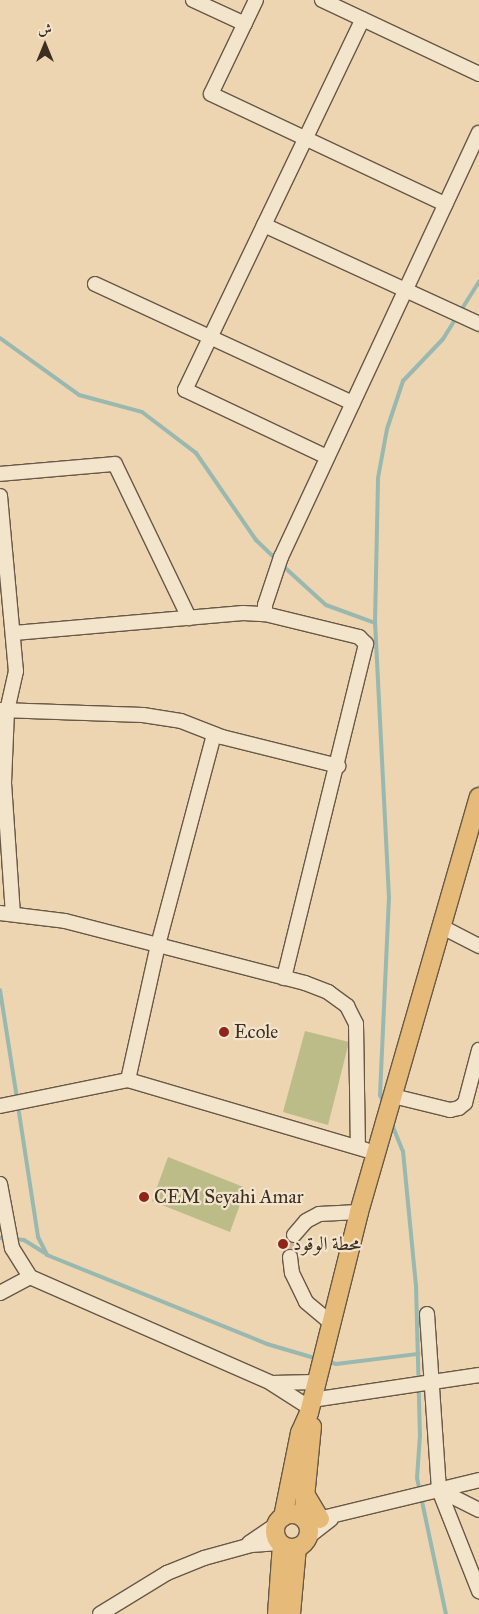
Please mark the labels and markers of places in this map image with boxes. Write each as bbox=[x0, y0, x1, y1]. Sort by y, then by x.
place label: Ecole bbox=[234, 1021, 278, 1043]
marker: Ecole bbox=[218, 1026, 230, 1038]
place label: CEM Seyahi Amar bbox=[154, 1186, 304, 1208]
marker: CEM Seyahi Amar bbox=[138, 1191, 150, 1203]
place label: محطة الوقود bbox=[293, 1233, 361, 1255]
marker: محطة الوقود bbox=[277, 1238, 289, 1250]

